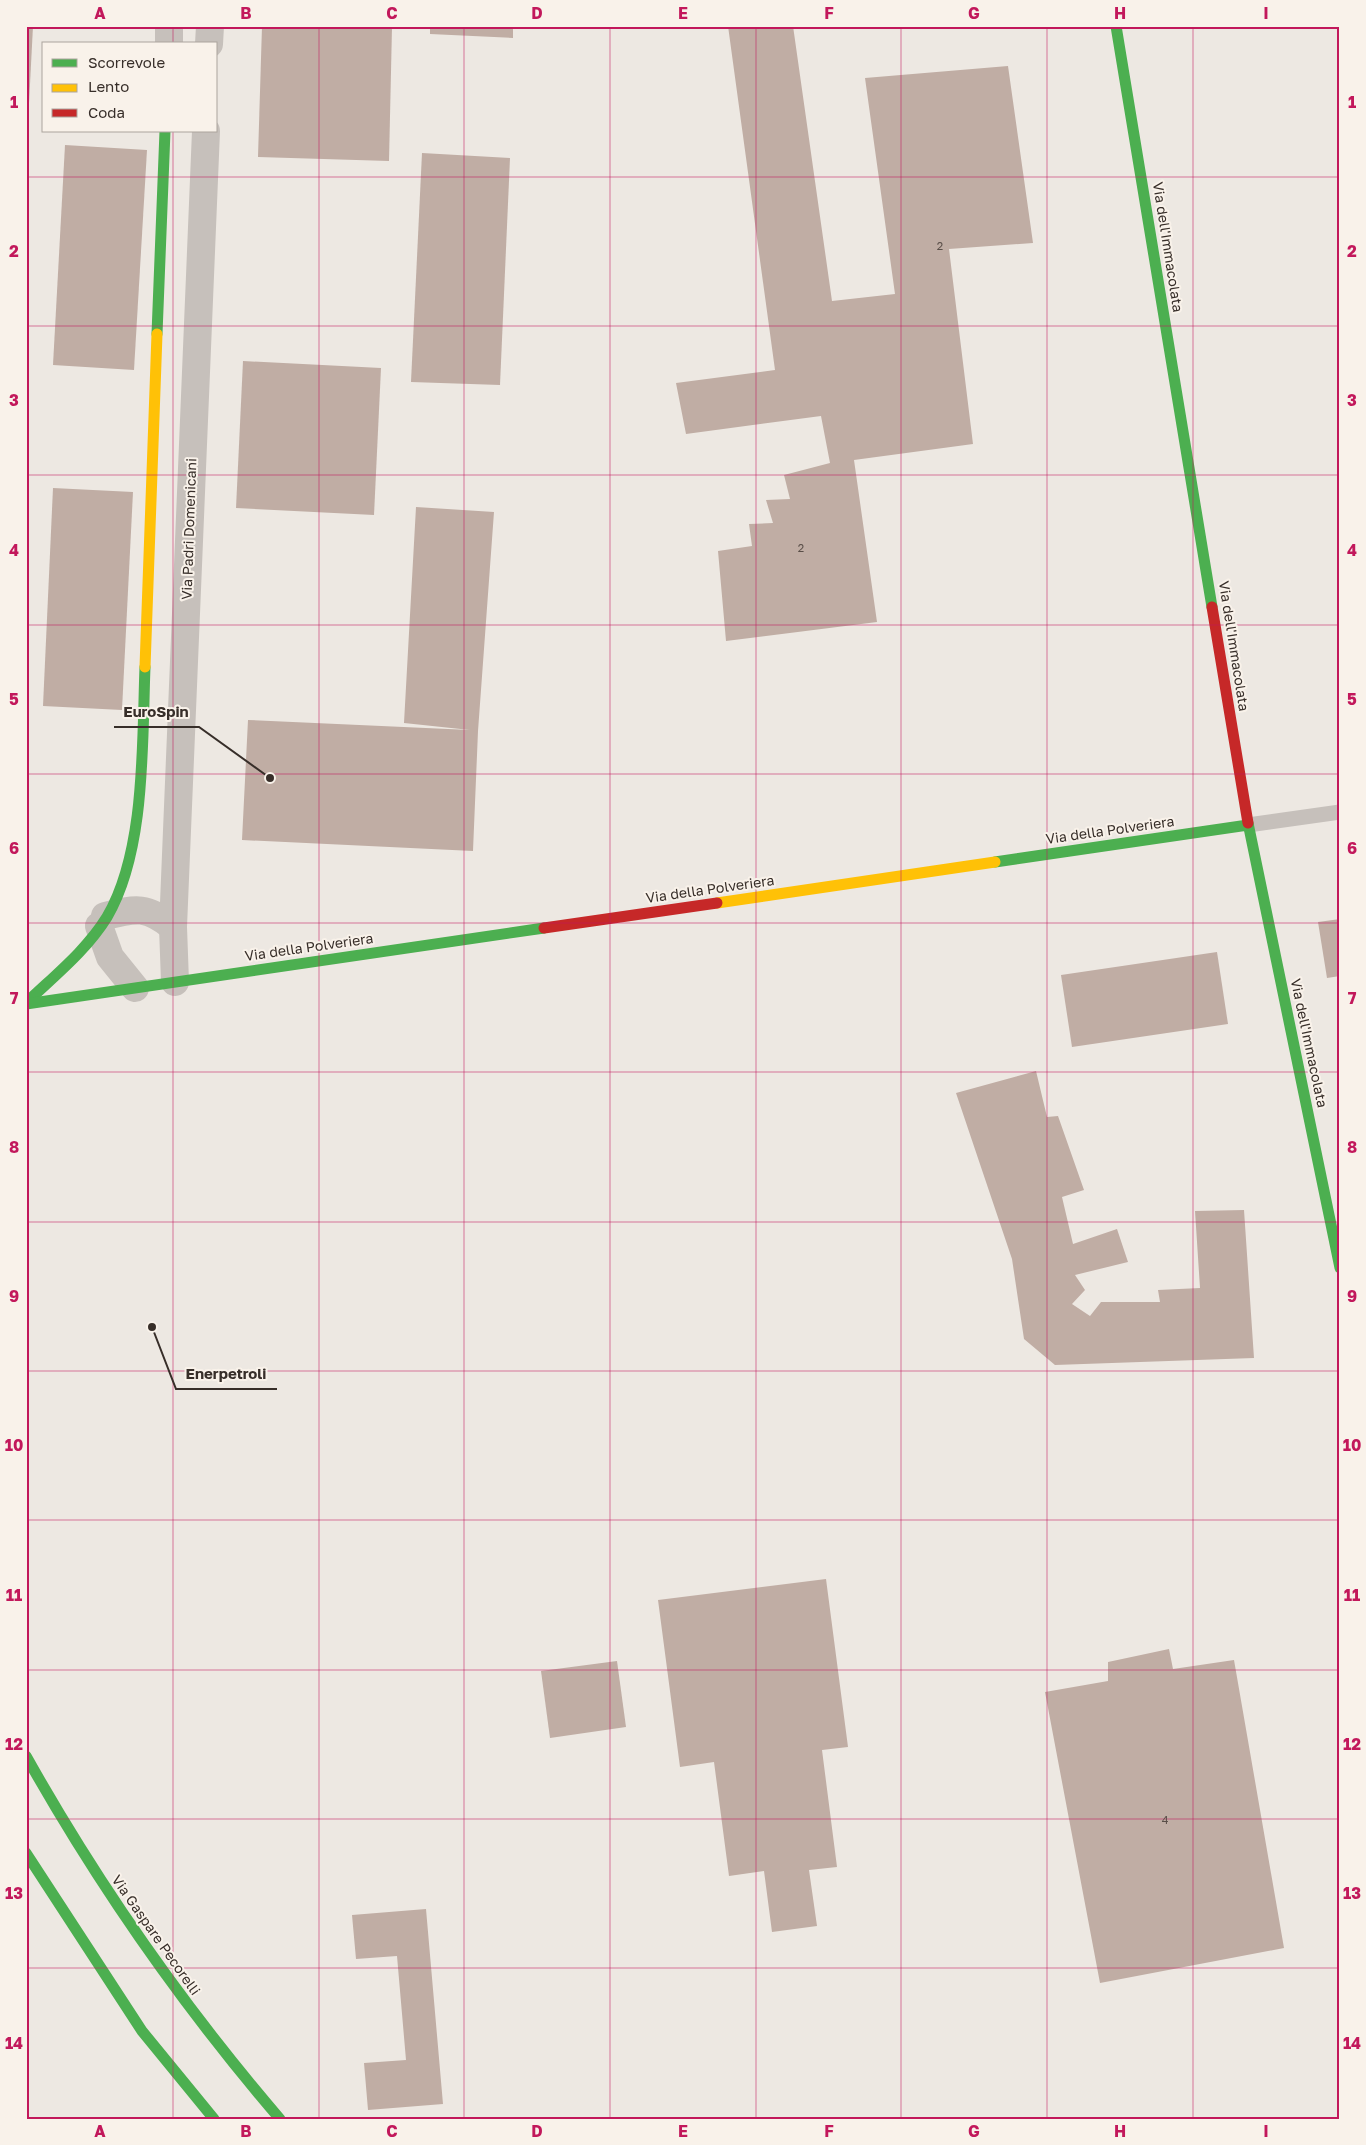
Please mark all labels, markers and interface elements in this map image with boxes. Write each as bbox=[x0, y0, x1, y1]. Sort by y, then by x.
text: A bbox=[94, 3, 106, 23]
text: B bbox=[240, 3, 252, 23]
text: C bbox=[386, 3, 398, 23]
text: D bbox=[531, 3, 543, 23]
text: E bbox=[678, 3, 688, 23]
text: F bbox=[824, 3, 834, 23]
text: G bbox=[968, 3, 980, 23]
text: H bbox=[1114, 3, 1126, 23]
text: I bbox=[1263, 3, 1269, 23]
legend bbox=[42, 42, 218, 132]
text: Scorrevole bbox=[88, 53, 165, 71]
text: Lento bbox=[88, 77, 129, 95]
text: 1 bbox=[10, 92, 18, 112]
text: 1 bbox=[1348, 92, 1356, 112]
text: Coda bbox=[88, 103, 125, 121]
street label: Via dell'Immacolata bbox=[1150, 181, 1187, 313]
house number: 2 bbox=[937, 239, 943, 252]
text: 2 bbox=[9, 241, 19, 261]
text: 2 bbox=[1347, 241, 1357, 261]
text: 3 bbox=[9, 390, 19, 410]
text: 3 bbox=[1347, 390, 1357, 410]
street label: Via Padri Domenicani bbox=[178, 458, 199, 600]
text: 4 bbox=[9, 540, 19, 560]
text: 4 bbox=[1347, 540, 1357, 560]
house number: 2 bbox=[798, 541, 804, 554]
street label: Via dell'Immacolata bbox=[1216, 580, 1253, 712]
text: 5 bbox=[9, 689, 19, 709]
text: 5 bbox=[1347, 689, 1357, 709]
callout: EuroSpin bbox=[114, 697, 199, 727]
text: EuroSpin bbox=[123, 702, 189, 720]
street label: Via della Polveriera bbox=[1045, 812, 1175, 847]
text: 6 bbox=[9, 838, 19, 858]
text: 6 bbox=[1347, 838, 1357, 858]
street label: Via della Polveriera bbox=[645, 871, 775, 906]
street label: Via della Polveriera bbox=[244, 929, 374, 964]
street label: Via dell'Immacolata bbox=[1287, 977, 1331, 1109]
text: 7 bbox=[10, 988, 19, 1008]
text: 7 bbox=[1348, 988, 1357, 1008]
text: 8 bbox=[9, 1137, 19, 1157]
text: 8 bbox=[1347, 1137, 1357, 1157]
text: 9 bbox=[9, 1286, 19, 1306]
text: 9 bbox=[1347, 1286, 1357, 1306]
callout: Enerpetroli bbox=[176, 1359, 277, 1389]
text: Enerpetroli bbox=[186, 1364, 266, 1382]
text: 10 bbox=[5, 1435, 23, 1455]
text: 10 bbox=[1343, 1435, 1361, 1455]
text: 11 bbox=[6, 1585, 22, 1605]
text: 11 bbox=[1344, 1585, 1360, 1605]
text: 12 bbox=[5, 1734, 23, 1754]
text: 12 bbox=[1343, 1734, 1361, 1754]
house number: 4 bbox=[1162, 1813, 1169, 1826]
street label: Via Gaspare Pecorelli bbox=[109, 1871, 204, 1998]
text: 13 bbox=[5, 1883, 23, 1903]
text: 13 bbox=[1343, 1883, 1361, 1903]
text: 14 bbox=[5, 2033, 23, 2053]
text: 14 bbox=[1343, 2033, 1361, 2053]
text: A bbox=[94, 2121, 106, 2141]
text: B bbox=[240, 2121, 252, 2141]
text: C bbox=[386, 2121, 398, 2141]
text: D bbox=[531, 2121, 543, 2141]
text: E bbox=[678, 2121, 688, 2141]
text: F bbox=[824, 2121, 834, 2141]
text: G bbox=[968, 2121, 980, 2141]
text: H bbox=[1114, 2121, 1126, 2141]
text: I bbox=[1263, 2121, 1269, 2141]

